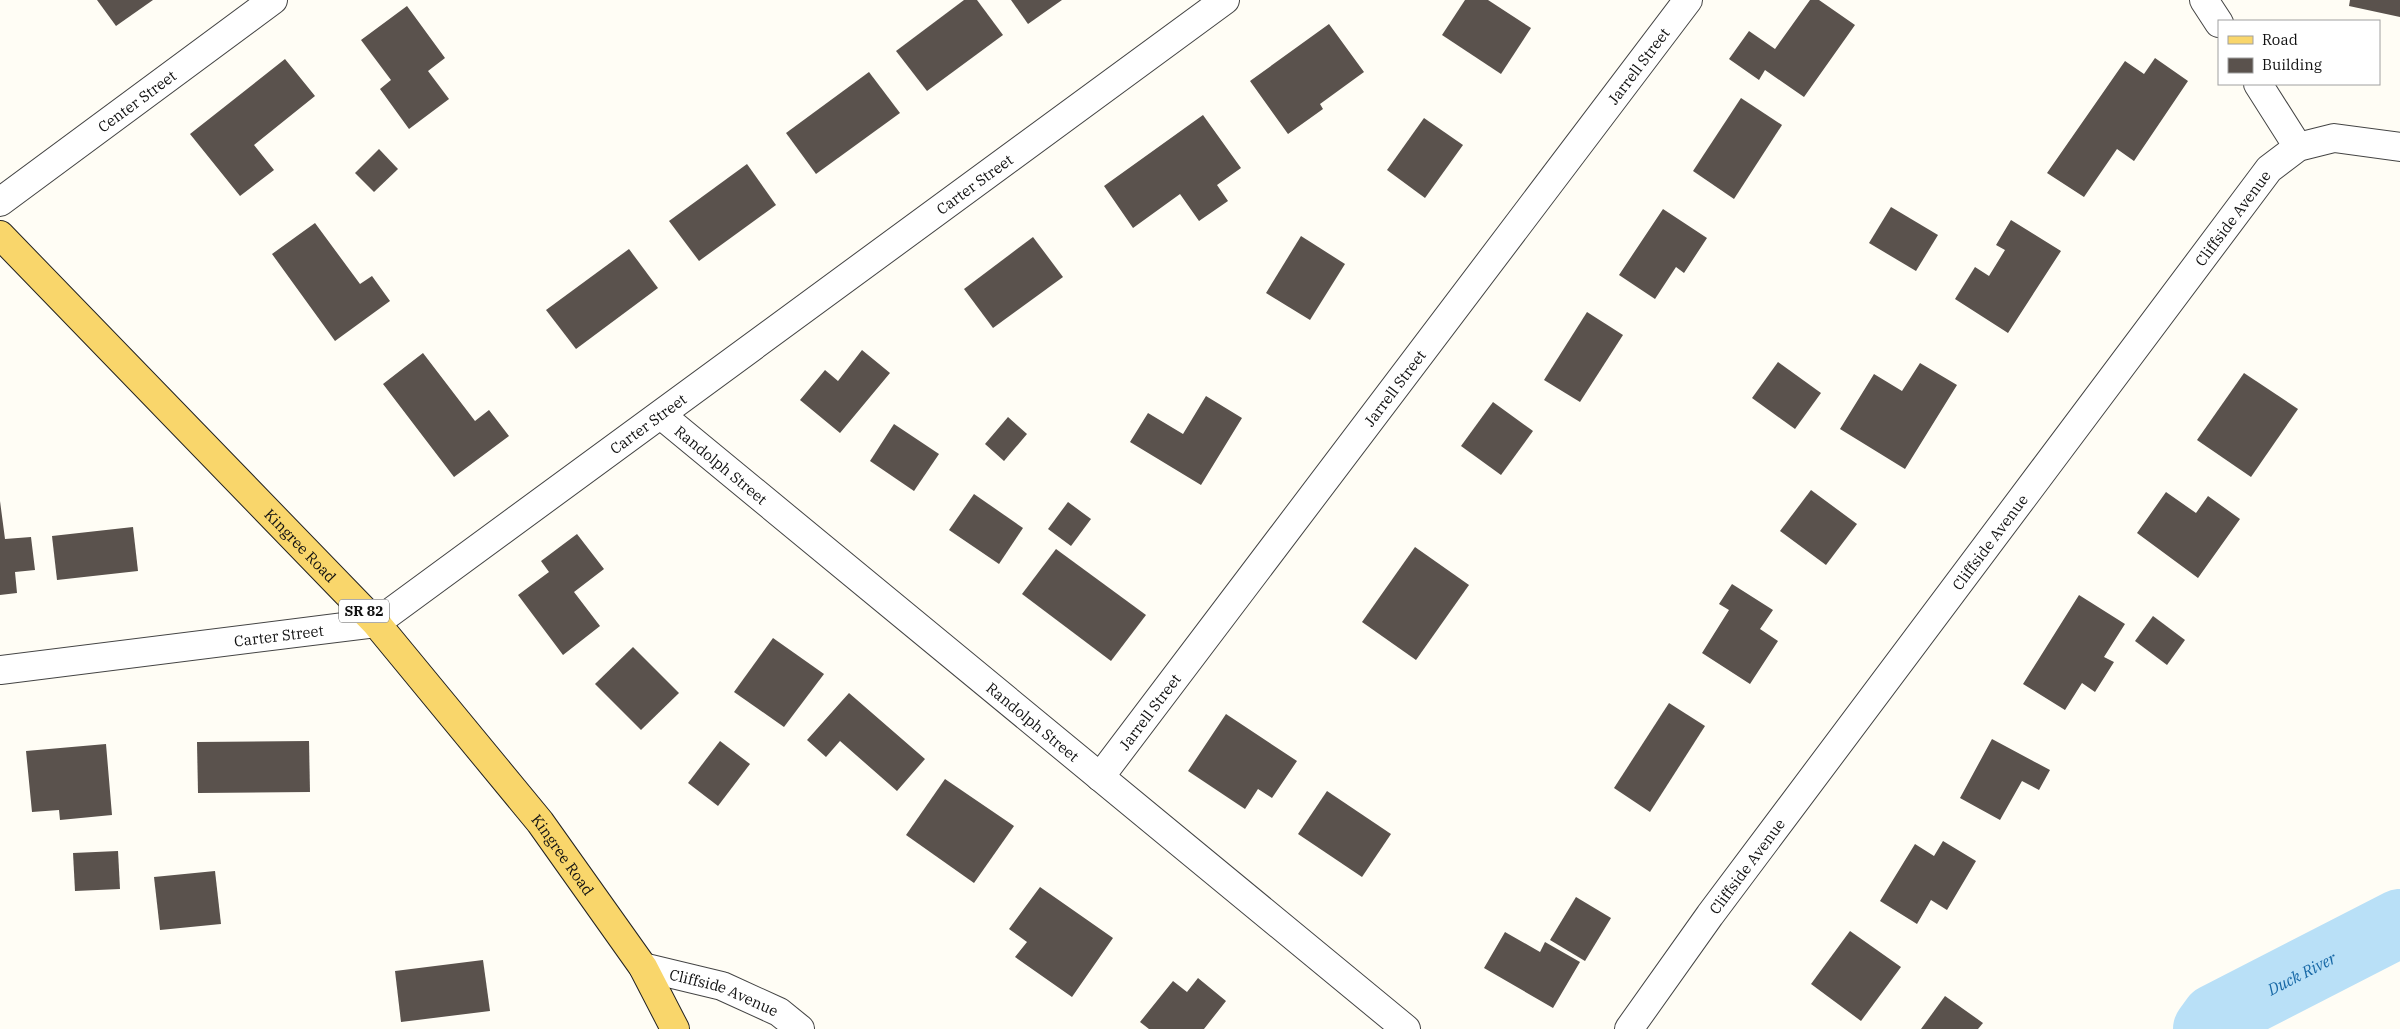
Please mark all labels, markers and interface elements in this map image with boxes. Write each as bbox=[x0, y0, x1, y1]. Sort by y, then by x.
legend bbox=[2218, 20, 2380, 85]
street label: Jarrell Street bbox=[1603, 24, 1673, 108]
text: Road bbox=[2262, 30, 2298, 49]
text: Building bbox=[2262, 55, 2322, 74]
street label: Center Street bbox=[94, 66, 180, 136]
street label: Carter Street bbox=[932, 150, 1016, 218]
street label: Cliffside Avenue bbox=[2190, 166, 2274, 269]
street label: Jarrell Street bbox=[1359, 346, 1430, 430]
street label: Carter Street bbox=[606, 389, 690, 458]
street label: Randolph Street bbox=[671, 421, 771, 508]
street label: Cliffside Avenue bbox=[1948, 490, 2032, 594]
street label: Kingree Road bbox=[261, 504, 341, 586]
road number: SR 82 bbox=[339, 600, 389, 622]
street label: Carter Street bbox=[233, 620, 325, 650]
street label: Jarrell Street bbox=[1114, 670, 1185, 754]
street label: Randolph Street bbox=[983, 678, 1083, 765]
street label: Kingree Road bbox=[528, 810, 598, 899]
street label: Cliffside Avenue bbox=[1705, 814, 1789, 918]
water label: Duck River bbox=[2263, 947, 2340, 1000]
street label: Cliffside Avenue bbox=[668, 964, 782, 1020]

